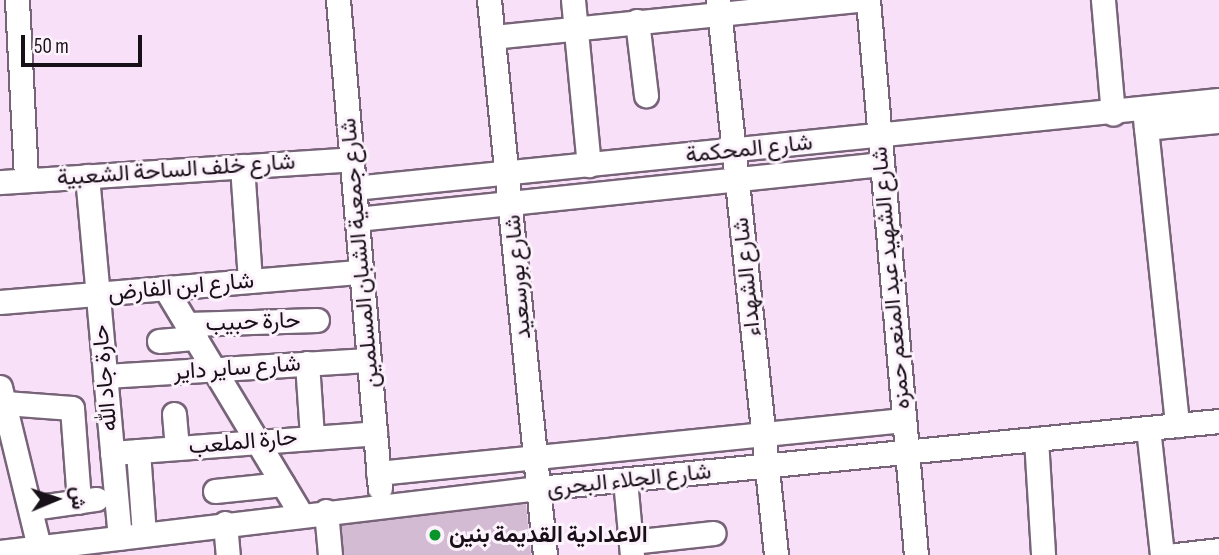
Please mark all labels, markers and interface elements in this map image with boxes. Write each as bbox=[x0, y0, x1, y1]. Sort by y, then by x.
scale bar bbox=[24, 21, 145, 65]
text: 50 m bbox=[34, 34, 69, 59]
street label: شارع جمعية الشبان المسلمين bbox=[334, 117, 386, 389]
street label: شارع المحكمة bbox=[684, 129, 814, 169]
street label: شارع الشهيد عبد المنعم حمزه bbox=[866, 146, 916, 410]
street label: شارع خلف الساحة الشعبية bbox=[56, 148, 296, 192]
street label: شارع بورسعيد bbox=[499, 214, 537, 340]
street label: شارع الشهداء bbox=[727, 216, 767, 338]
street label: شارع ابن الفارض bbox=[107, 267, 255, 307]
street label: حارة حبيب bbox=[205, 307, 301, 337]
street label: حارة جاد الله bbox=[87, 324, 123, 432]
street label: شارع ساير داير bbox=[172, 350, 302, 386]
street label: حارة الملعب bbox=[188, 424, 298, 460]
street label: شارع الجلاء البحرى bbox=[545, 458, 713, 502]
north arrow bbox=[21, 464, 91, 534]
text: ش bbox=[66, 486, 89, 510]
place label: الاعدادية القديمة بنين bbox=[449, 521, 648, 549]
marker: الاعدادية القديمة بنين bbox=[427, 527, 443, 543]

